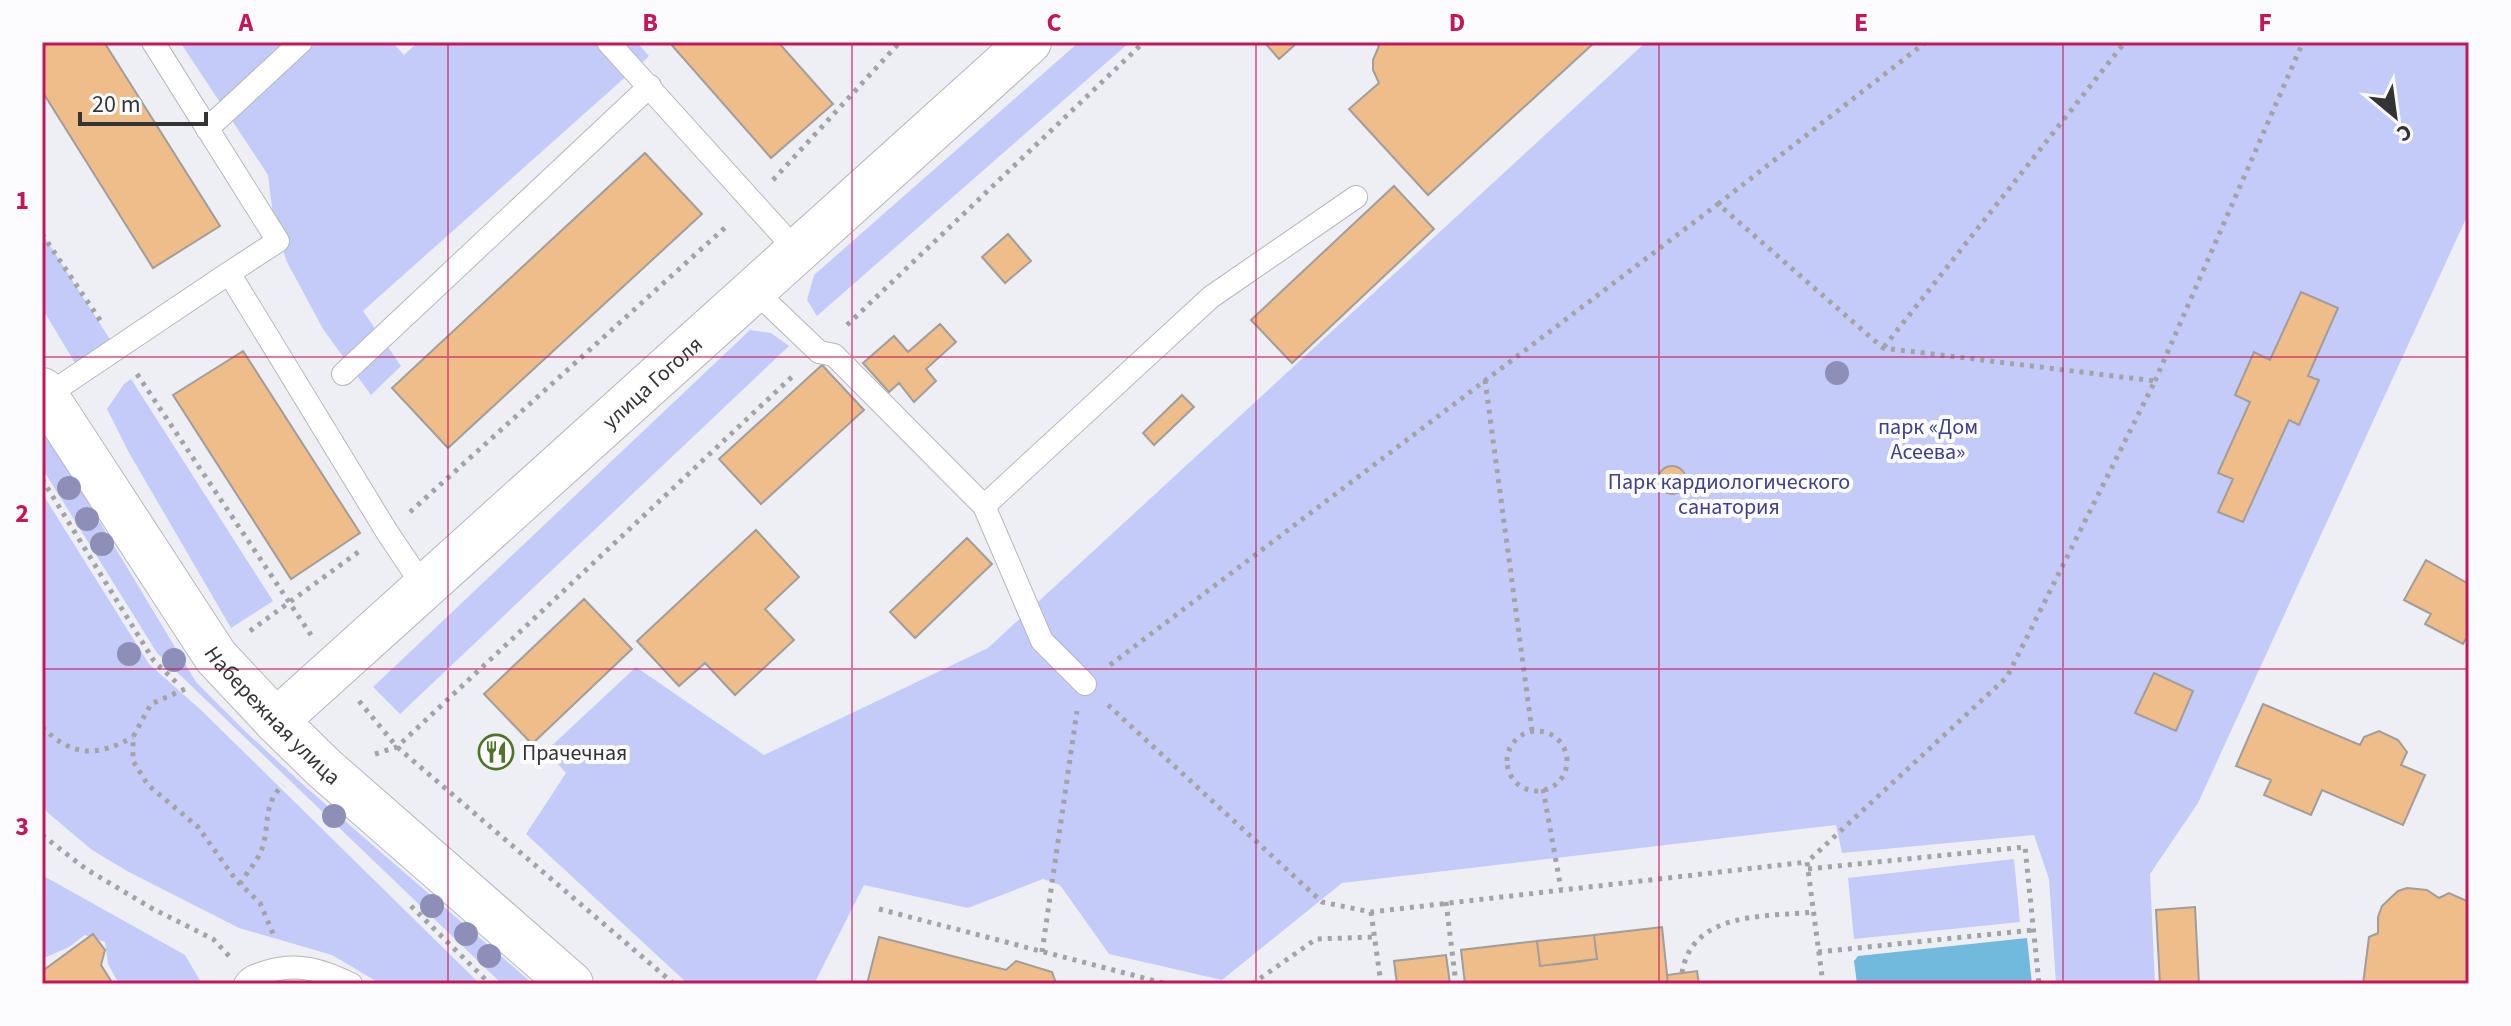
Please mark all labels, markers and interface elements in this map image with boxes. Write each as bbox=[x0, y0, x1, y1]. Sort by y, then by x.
text: A bbox=[238, 4, 255, 41]
text: B bbox=[642, 4, 658, 41]
text: C bbox=[1046, 4, 1062, 41]
text: D bbox=[1449, 4, 1465, 41]
text: E bbox=[1854, 4, 1868, 41]
text: F bbox=[2258, 4, 2272, 41]
scale bar bbox=[80, 76, 206, 126]
north arrow bbox=[2355, 76, 2435, 156]
text: 20 m bbox=[92, 87, 141, 122]
text: С bbox=[2391, 116, 2418, 150]
text: 1 bbox=[15, 182, 29, 219]
street label: улица Гоголя bbox=[595, 329, 710, 437]
park label: парк «Дом Асеева» bbox=[1878, 411, 1978, 468]
park label: Парк кардиологического санатория bbox=[1608, 466, 1850, 523]
text: 2 bbox=[15, 495, 29, 532]
street label: Набережная улица bbox=[196, 640, 348, 793]
restaurant icon: Прачечная bbox=[477, 733, 515, 771]
place label: Прачечная bbox=[522, 737, 627, 769]
text: 3 bbox=[15, 808, 29, 845]

